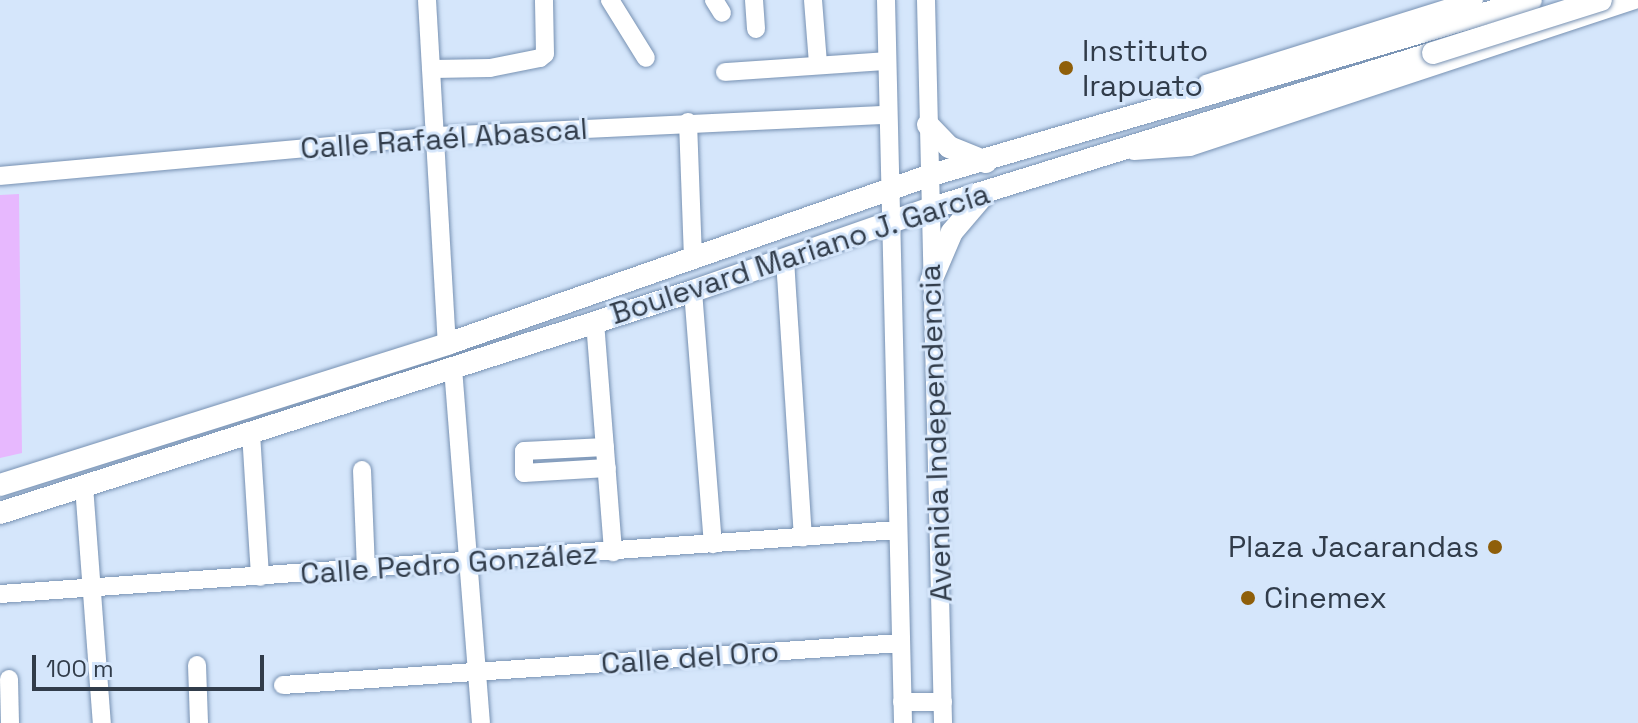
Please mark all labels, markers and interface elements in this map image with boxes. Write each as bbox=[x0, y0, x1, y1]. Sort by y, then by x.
place label: Instituto Irapuato bbox=[1082, 33, 1208, 104]
marker: Instituto Irapuato bbox=[1057, 59, 1075, 77]
street label: Calle Rafaél Abascal bbox=[299, 111, 589, 167]
street label: Boulevard Mariano J. García bbox=[605, 175, 995, 333]
street label: Avenida Independencia bbox=[912, 263, 960, 603]
place label: Plaza Jacarandas bbox=[1228, 529, 1479, 565]
street label: Calle Pedro González bbox=[299, 536, 599, 592]
marker: Plaza Jacarandas bbox=[1486, 538, 1504, 556]
place label: Cinemex bbox=[1264, 580, 1387, 616]
marker: Cinemex bbox=[1239, 589, 1257, 607]
street label: Calle del Oro bbox=[600, 634, 780, 682]
scale bar bbox=[36, 639, 268, 689]
text: 100 m bbox=[46, 653, 114, 684]

